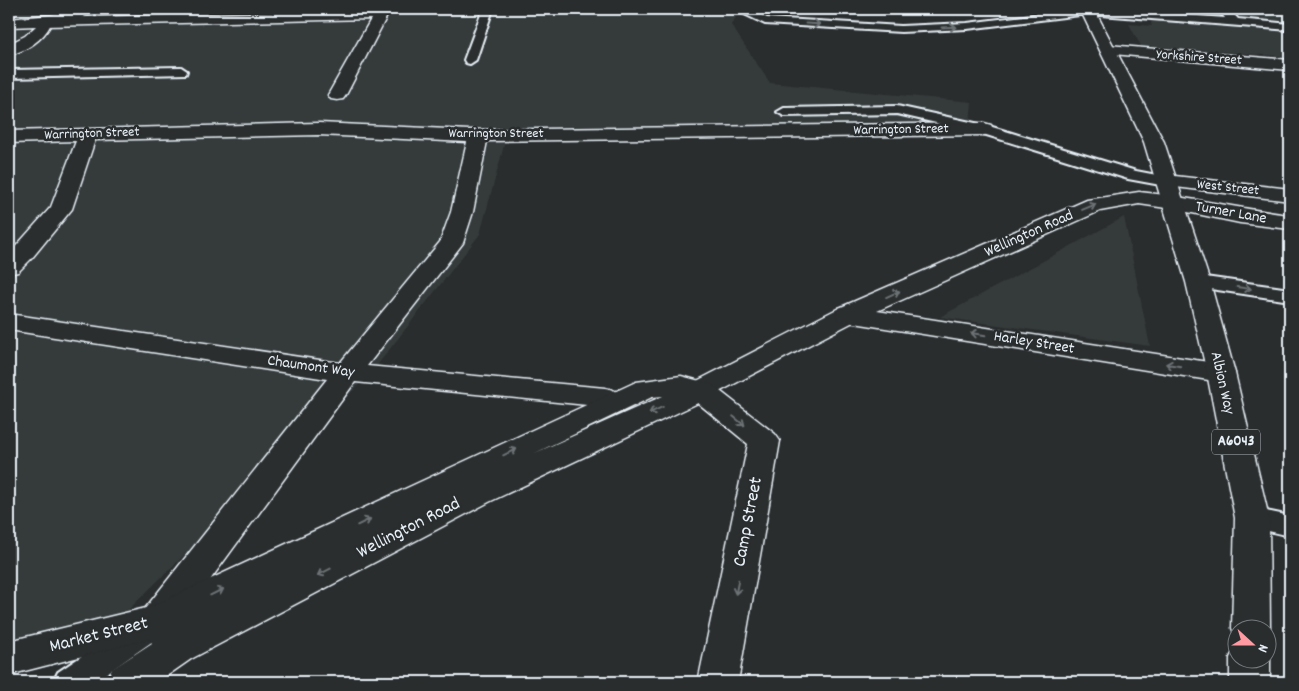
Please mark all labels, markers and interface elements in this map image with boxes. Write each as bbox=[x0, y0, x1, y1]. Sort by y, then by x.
one-way arrow bbox=[805, 20, 821, 29]
one-way arrow bbox=[941, 22, 957, 31]
street label: Yorkshire Street bbox=[1156, 45, 1242, 71]
street label: Warrington Street bbox=[853, 119, 949, 141]
street label: Warrington Street bbox=[44, 122, 140, 146]
street label: Warrington Street bbox=[448, 124, 544, 144]
street label: West Street bbox=[1196, 175, 1260, 201]
street label: Turner Lane bbox=[1194, 195, 1268, 231]
one-way arrow bbox=[1081, 202, 1096, 212]
street label: Wellington Road bbox=[981, 204, 1077, 264]
one-way arrow bbox=[1236, 284, 1252, 294]
one-way arrow bbox=[885, 288, 900, 298]
street label: Harley Street bbox=[992, 325, 1076, 361]
one-way arrow bbox=[970, 329, 986, 339]
street label: Chaumont Way bbox=[266, 349, 357, 385]
street label: Albion Way bbox=[1204, 349, 1240, 417]
one-way arrow bbox=[1165, 360, 1181, 370]
one-way arrow bbox=[649, 405, 664, 415]
one-way arrow bbox=[732, 415, 745, 426]
road number: A6043 bbox=[1212, 430, 1260, 454]
one-way arrow bbox=[503, 447, 518, 457]
street label: Camp Street bbox=[727, 475, 771, 569]
street label: Wellington Road bbox=[353, 491, 465, 567]
one-way arrow bbox=[356, 517, 371, 526]
one-way arrow bbox=[317, 568, 332, 577]
one-way arrow bbox=[731, 578, 741, 594]
one-way arrow bbox=[210, 587, 225, 597]
street label: Market Street bbox=[47, 611, 151, 661]
north arrow bbox=[1226, 618, 1276, 668]
text: N bbox=[1252, 641, 1273, 655]

